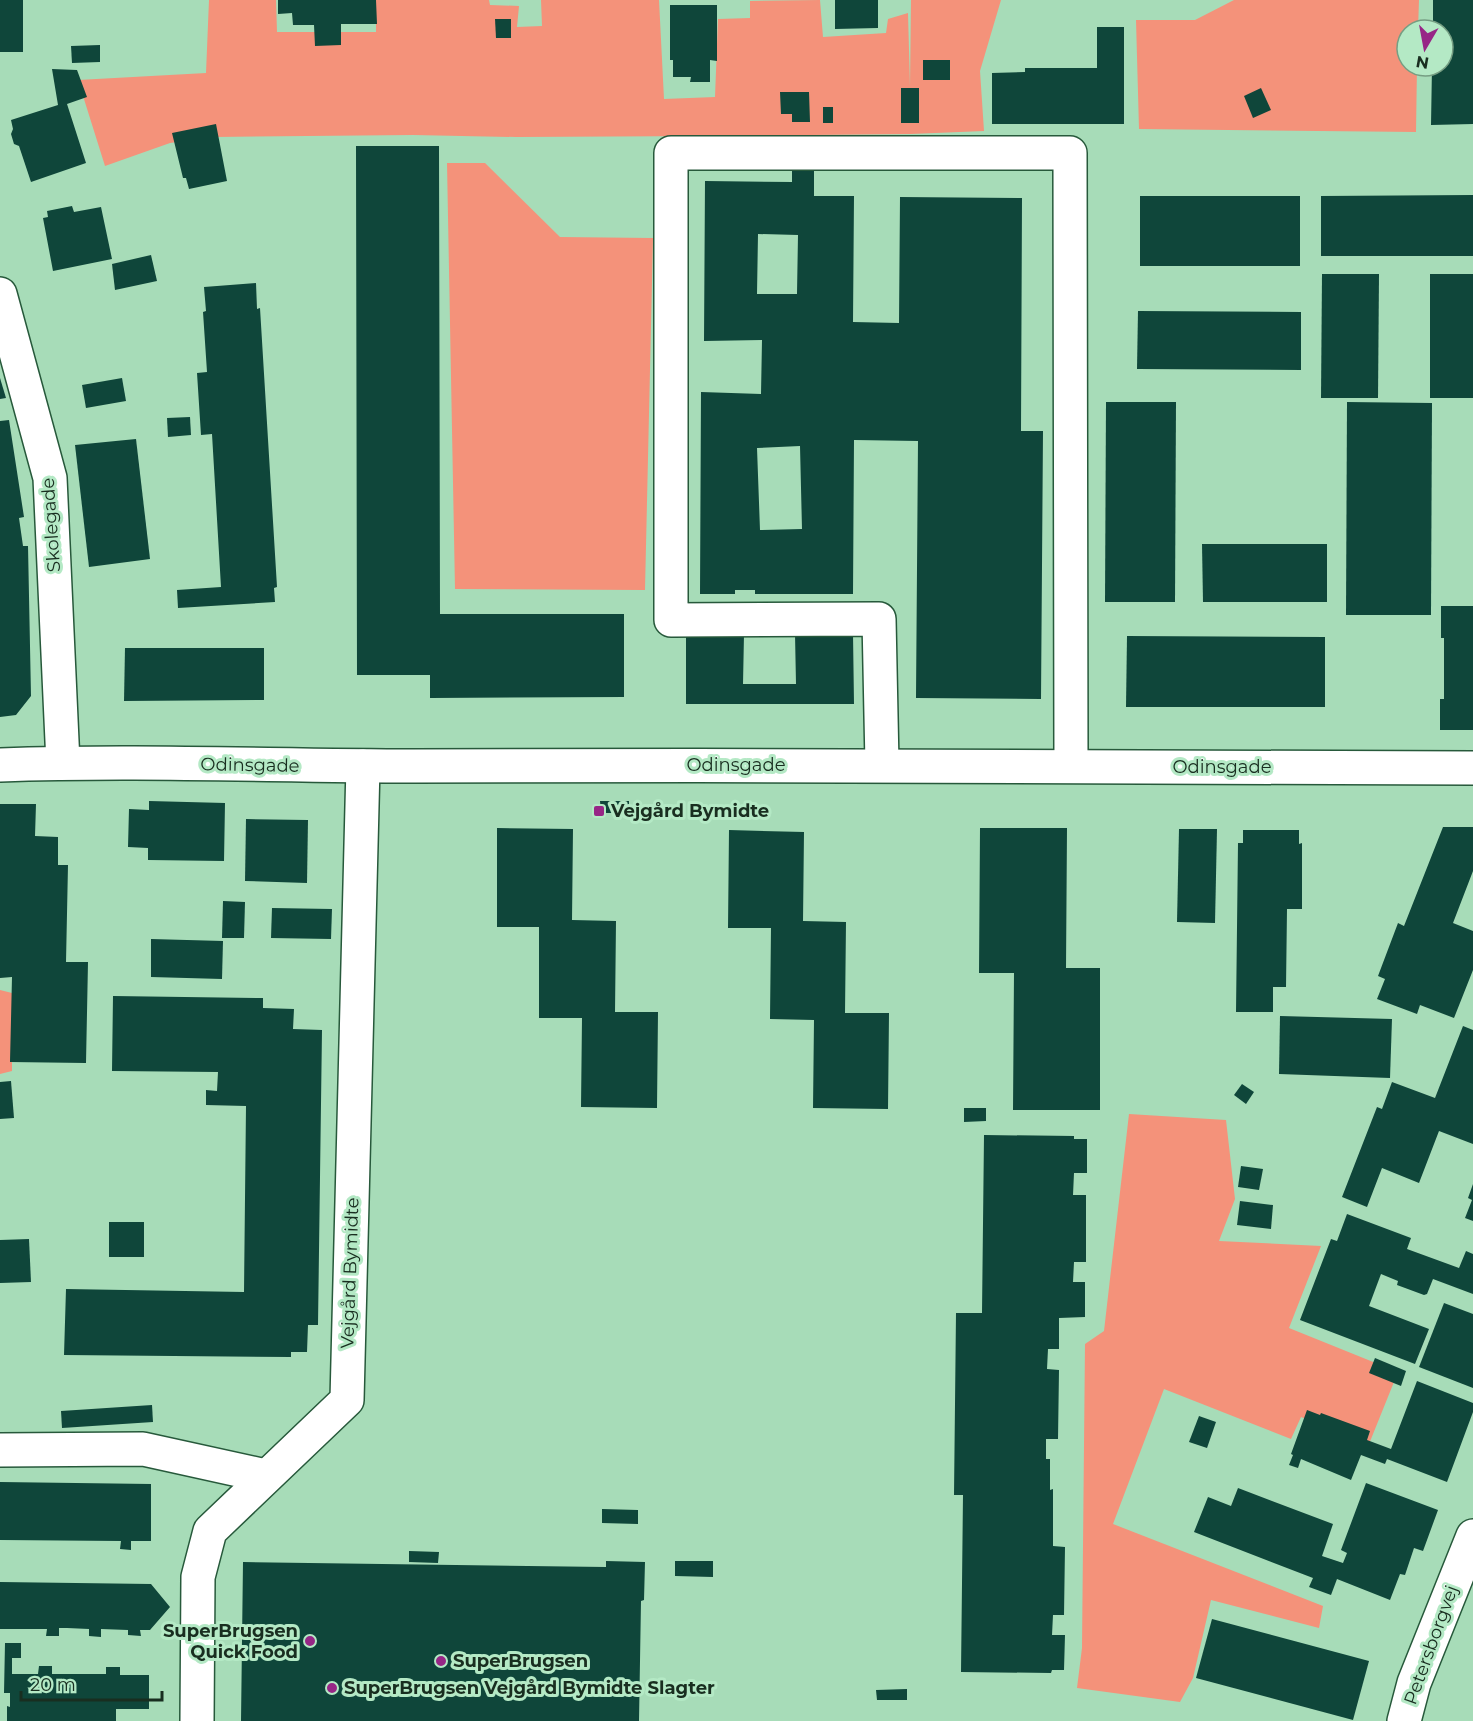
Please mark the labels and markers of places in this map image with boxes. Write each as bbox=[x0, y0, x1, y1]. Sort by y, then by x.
place label: Vejgård Bymidte bbox=[610, 800, 769, 822]
marker: Vejgård Bymidte bbox=[592, 804, 606, 818]
place label: SuperBrugsen Quick Food bbox=[163, 1620, 298, 1663]
marker: SuperBrugsen Quick Food bbox=[303, 1634, 317, 1648]
place label: SuperBrugsen bbox=[453, 1650, 588, 1672]
marker: SuperBrugsen bbox=[434, 1654, 448, 1668]
place label: SuperBrugsen Vejgård Bymidte Slagter bbox=[344, 1677, 715, 1699]
marker: SuperBrugsen Vejgård Bymidte Slagter bbox=[325, 1681, 339, 1695]

